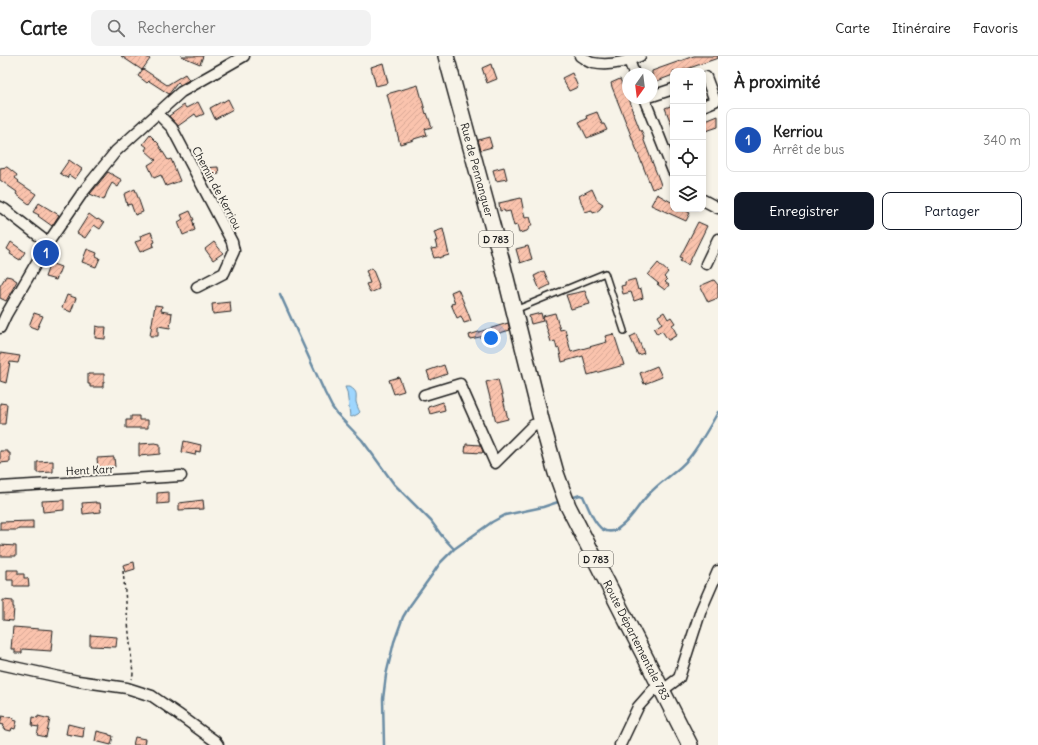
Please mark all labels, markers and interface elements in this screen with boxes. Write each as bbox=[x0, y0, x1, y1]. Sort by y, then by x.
search box bbox=[91, 10, 371, 46]
text: Carte bbox=[20, 16, 67, 40]
icon: search bbox=[105, 17, 127, 39]
text: Rechercher bbox=[137, 18, 216, 37]
text: Carte bbox=[835, 19, 870, 37]
text: Itinéraire bbox=[892, 19, 951, 37]
text: Favoris bbox=[973, 19, 1018, 37]
north arrow bbox=[622, 68, 658, 104]
map controls bbox=[670, 68, 706, 212]
button: + bbox=[670, 68, 706, 104]
text: À proximité bbox=[734, 71, 820, 93]
button: − bbox=[670, 104, 706, 140]
street label: Rue de Pennanguer bbox=[457, 121, 497, 219]
text: Kerriou bbox=[773, 122, 823, 141]
text: 1 bbox=[745, 132, 751, 149]
text: 340 m bbox=[983, 132, 1021, 149]
button: locate bbox=[670, 140, 706, 176]
text: Arrêt de bus bbox=[773, 141, 844, 158]
street label: Chemin de Kerriou bbox=[189, 144, 245, 232]
button: layers bbox=[670, 176, 706, 212]
button: Enregistrer bbox=[734, 192, 874, 230]
button: Partager bbox=[882, 192, 1022, 230]
road number: D 783 bbox=[479, 231, 513, 247]
pin: 1 bbox=[33, 238, 59, 268]
your location bbox=[481, 328, 501, 348]
street label: Hent Karr bbox=[66, 462, 115, 478]
road number: D 783 bbox=[579, 551, 613, 567]
street label: Route Départementale 783 bbox=[600, 578, 673, 703]

